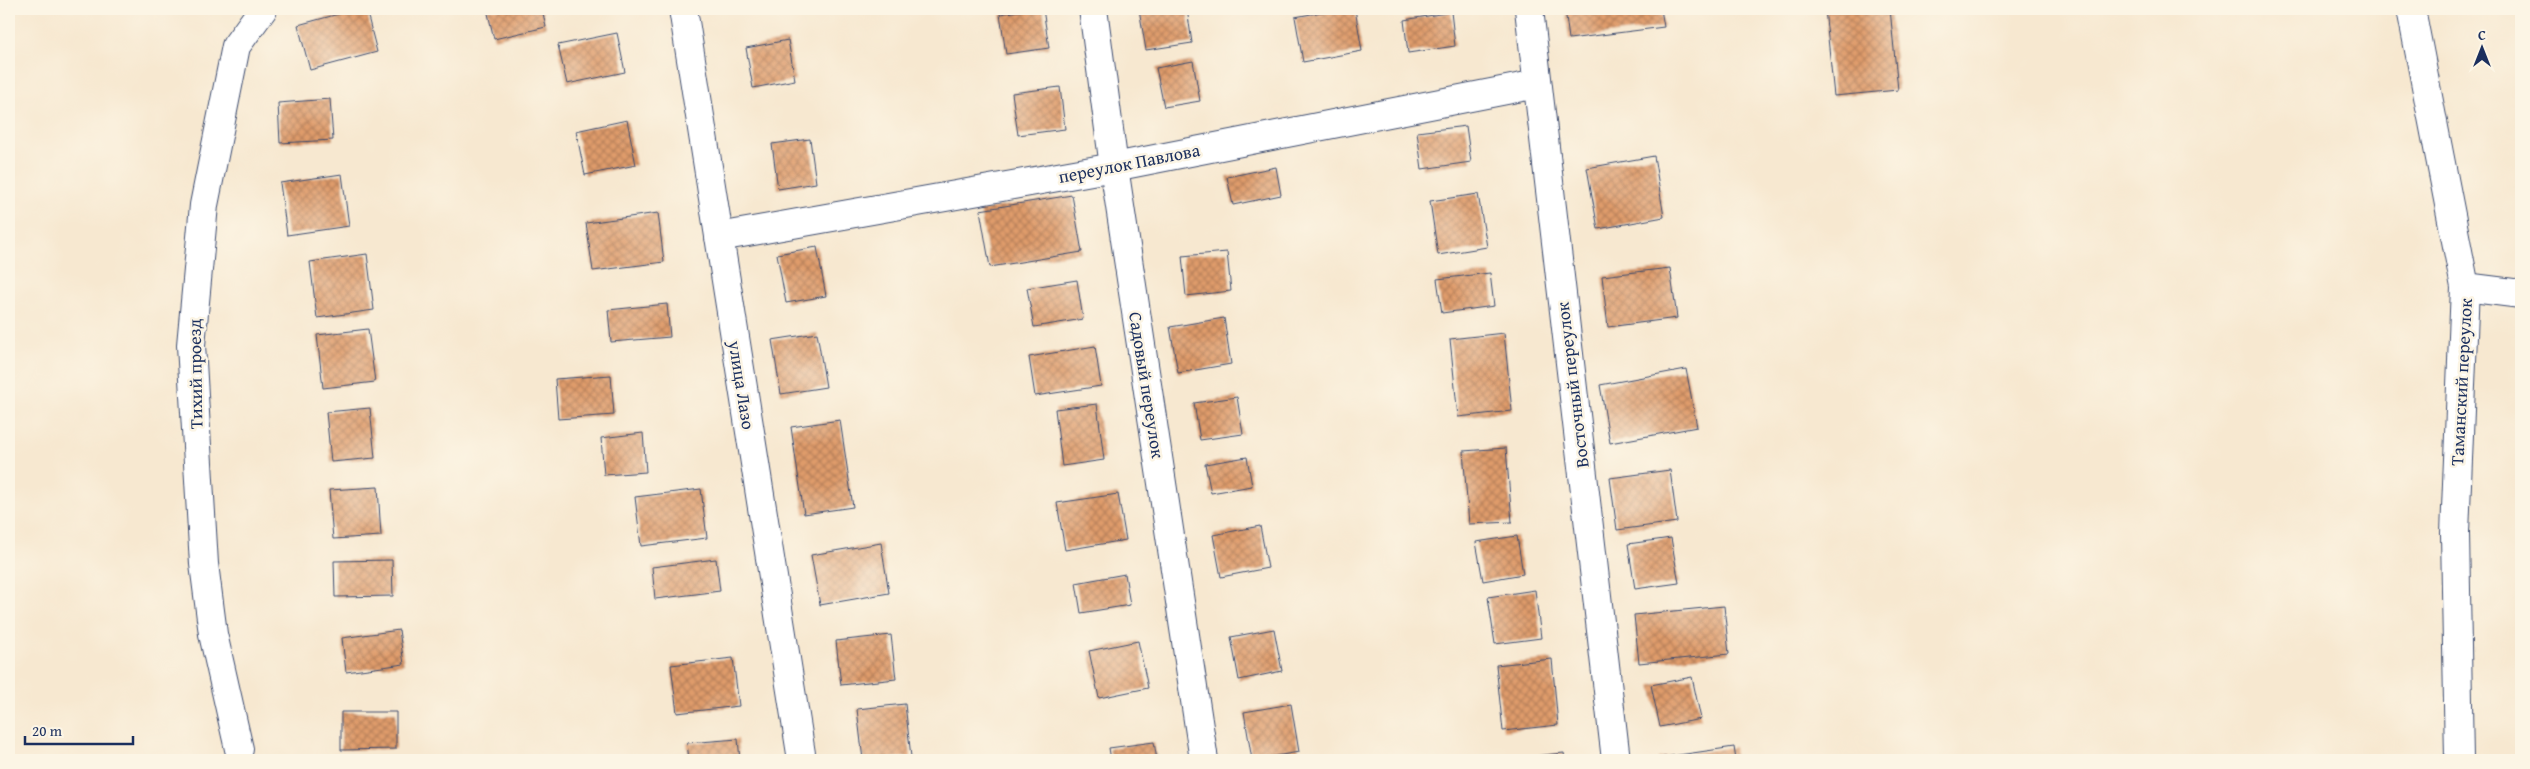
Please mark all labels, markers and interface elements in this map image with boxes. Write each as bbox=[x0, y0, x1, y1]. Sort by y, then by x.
north arrow bbox=[2458, 22, 2508, 72]
text: С bbox=[2478, 25, 2486, 45]
street label: переулок Павлова bbox=[1056, 136, 1203, 190]
street label: Таманский переулок bbox=[2443, 297, 2479, 466]
street label: Восточный переулок bbox=[1548, 300, 1596, 470]
street label: Садовый переулок bbox=[1122, 310, 1172, 461]
street label: Тихий проезд bbox=[181, 318, 209, 429]
street label: улица Лазо bbox=[722, 338, 762, 431]
scale bar bbox=[25, 714, 132, 746]
text: 20 m bbox=[32, 720, 63, 741]

